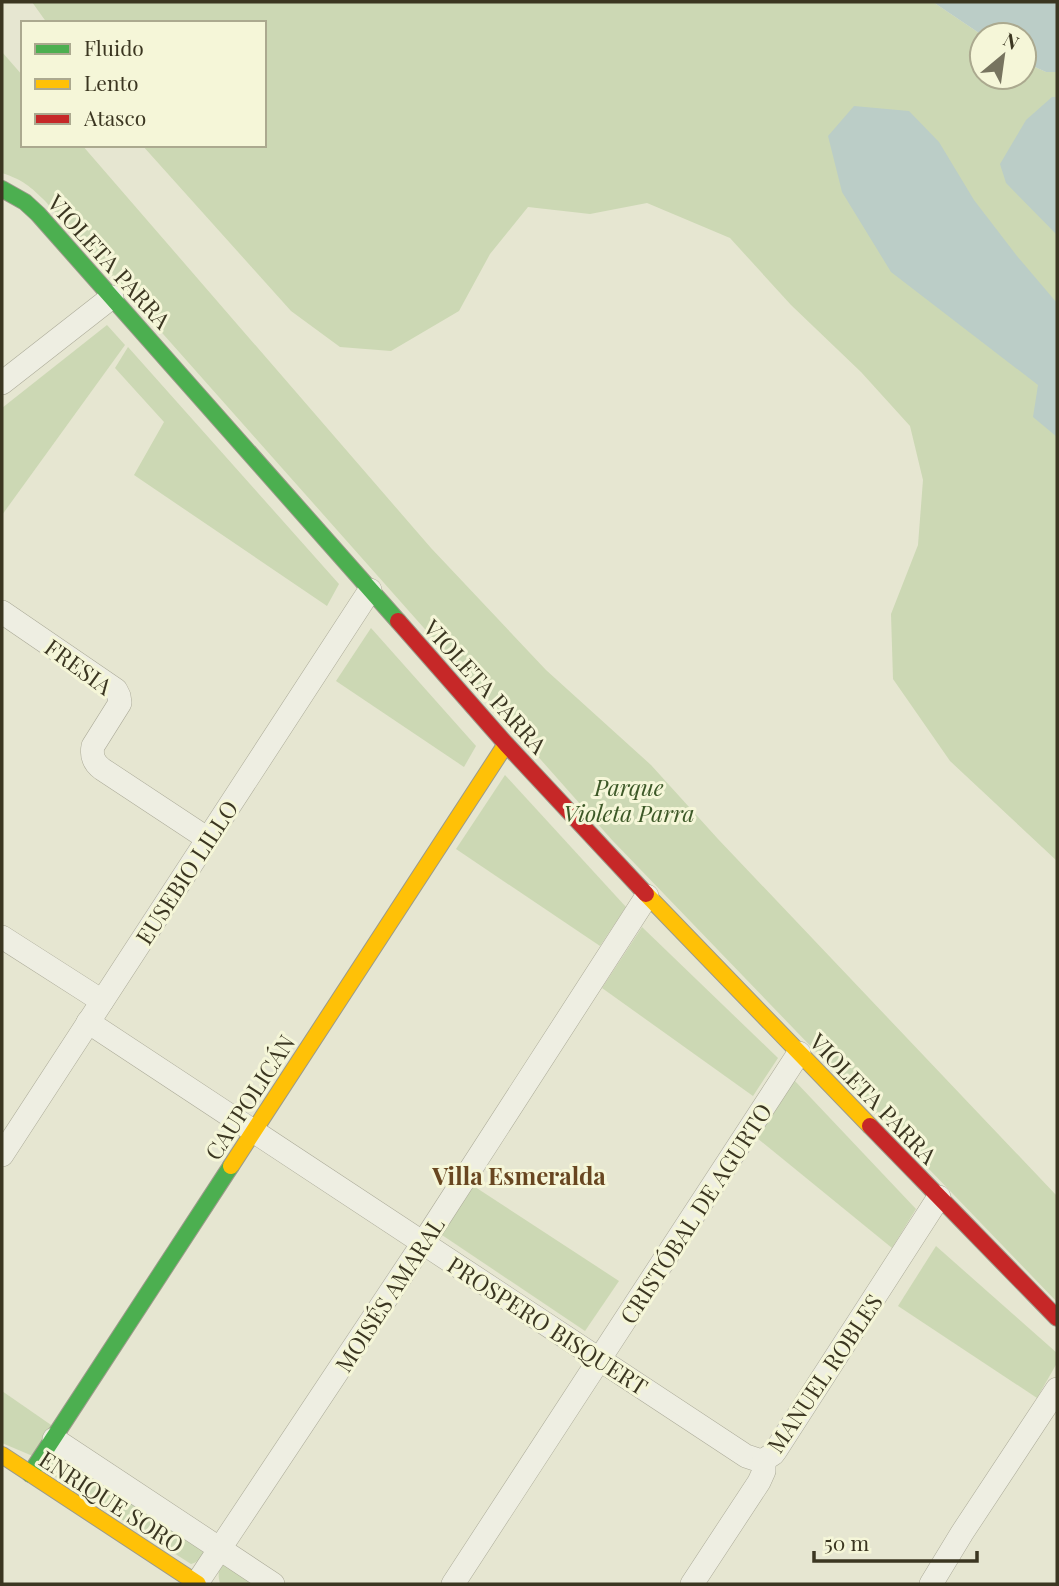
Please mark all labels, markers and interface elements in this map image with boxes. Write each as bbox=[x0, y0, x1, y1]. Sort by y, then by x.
legend bbox=[21, 21, 266, 147]
north arrow bbox=[968, 21, 1038, 91]
text: N bbox=[999, 26, 1024, 55]
text: Fluido bbox=[84, 33, 144, 61]
text: Lento bbox=[84, 68, 138, 96]
text: Atasco bbox=[83, 103, 146, 131]
street label: VIOLETA PARRA bbox=[41, 186, 179, 335]
street label: VIOLETA PARRA bbox=[417, 611, 555, 760]
street label: FRESIA bbox=[39, 631, 120, 701]
park label: Parque Violeta Parra bbox=[563, 771, 695, 828]
street label: EUSEBIO LILLO bbox=[128, 794, 244, 950]
street label: VIOLETA PARRA bbox=[803, 1025, 945, 1171]
street label: CAUPOLICÁN bbox=[197, 1028, 301, 1166]
street label: CRISTÓBAL DE AGURTO bbox=[612, 1097, 778, 1329]
district label: Villa Esmeralda bbox=[431, 1159, 606, 1191]
street label: MOISÉS AMARAL bbox=[327, 1211, 451, 1377]
street label: PROSPERO BISQUERT bbox=[442, 1249, 654, 1401]
street label: MANUEL ROBLES bbox=[759, 1288, 889, 1458]
street label: ENRIQUE SORO bbox=[34, 1443, 190, 1559]
scale bar bbox=[814, 1520, 977, 1564]
text: 50 m bbox=[824, 1528, 870, 1556]

